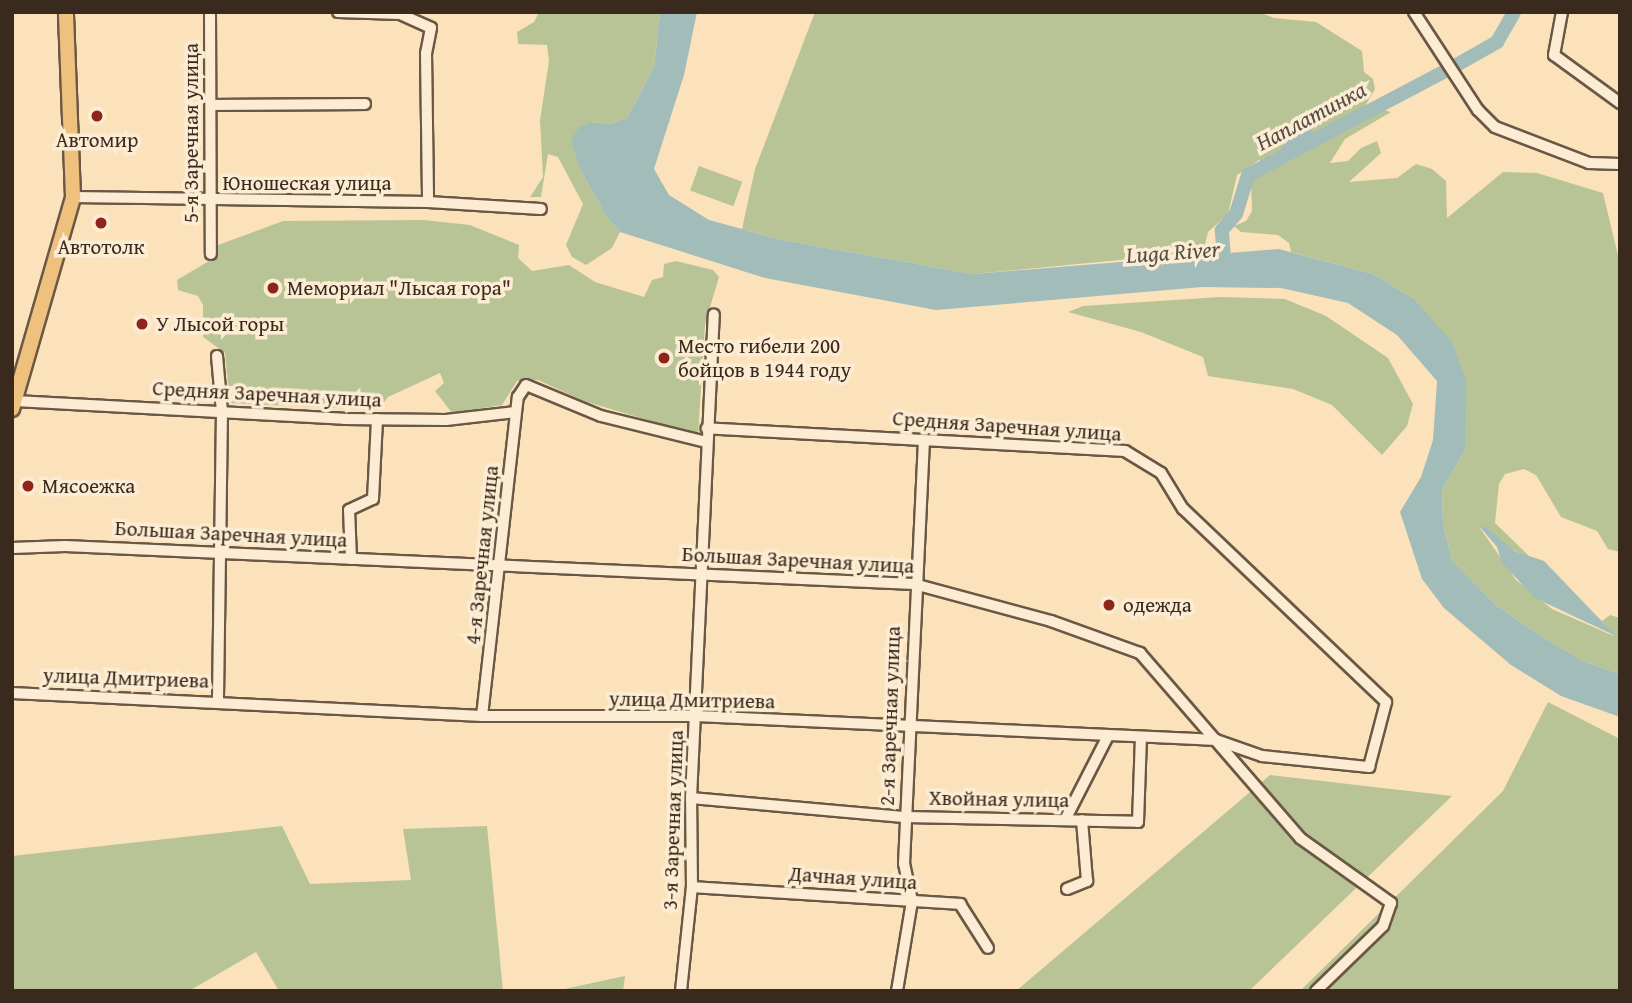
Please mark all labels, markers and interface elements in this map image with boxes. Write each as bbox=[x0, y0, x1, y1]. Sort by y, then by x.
street label: 5-я Заречная улица bbox=[178, 43, 204, 223]
water label: Наплатинка bbox=[1251, 75, 1371, 157]
marker: Автомир bbox=[89, 108, 105, 124]
place label: Автомир bbox=[56, 127, 138, 153]
street label: Юношеская улица bbox=[223, 170, 391, 196]
marker: Автотолк bbox=[93, 215, 109, 231]
place label: Автотолк bbox=[57, 234, 145, 260]
water label: Luga River bbox=[1125, 235, 1221, 269]
place label: Мемориал "Лысая гора" bbox=[287, 275, 511, 301]
marker: Мемориал "Лысая гора" bbox=[265, 280, 281, 296]
place label: У Лысой горы bbox=[156, 311, 284, 337]
marker: У Лысой горы bbox=[134, 316, 150, 332]
place label: Место гибели 200 бойцов в 1944 году bbox=[678, 333, 851, 383]
marker: Место гибели 200 бойцов в 1944 году bbox=[656, 350, 672, 366]
street label: Средняя Заречная улица bbox=[152, 375, 382, 413]
street label: Средняя Заречная улица bbox=[892, 405, 1122, 447]
street label: 4-я Заречная улица bbox=[460, 464, 504, 646]
place label: Мясоежка bbox=[42, 473, 135, 499]
marker: Мясоежка bbox=[20, 478, 36, 494]
street label: Большая Заречная улица bbox=[114, 515, 348, 553]
street label: Большая Заречная улица bbox=[681, 541, 915, 579]
place label: одежда bbox=[1123, 592, 1192, 618]
marker: одежда bbox=[1101, 597, 1117, 613]
street label: 2-я Заречная улица bbox=[874, 626, 906, 806]
street label: улица Дмитриева bbox=[42, 663, 210, 693]
street label: улица Дмитриева bbox=[609, 686, 775, 714]
street label: 3-я Заречная улица bbox=[657, 730, 689, 910]
street label: Хвойная улица bbox=[928, 785, 1070, 813]
street label: Дачная улица bbox=[788, 861, 918, 895]

